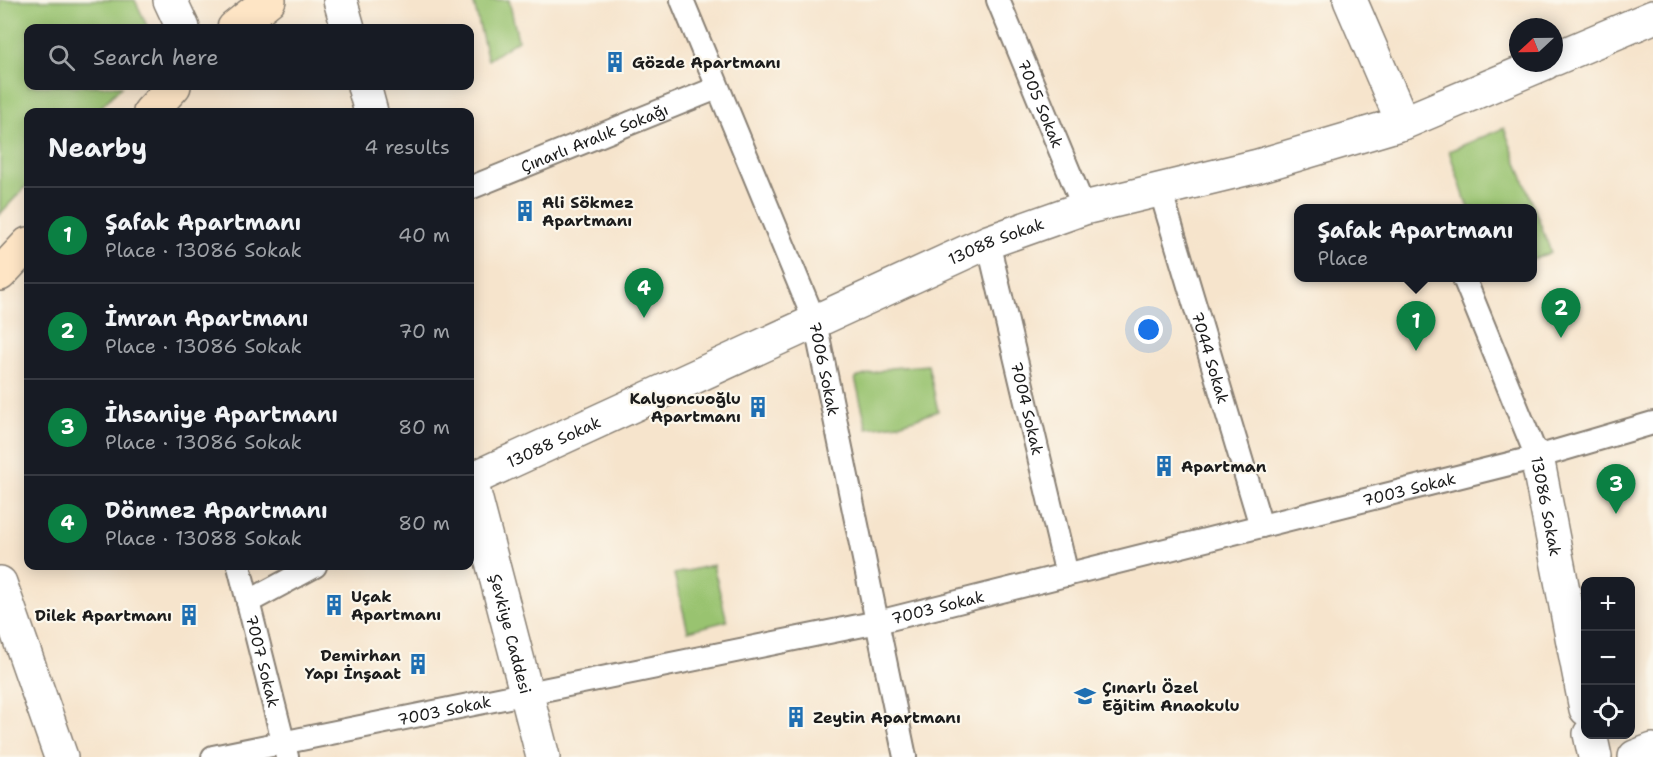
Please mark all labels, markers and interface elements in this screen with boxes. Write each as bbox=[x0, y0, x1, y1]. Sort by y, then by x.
north arrow bbox=[1509, 18, 1563, 72]
search box bbox=[24, 24, 474, 90]
icon: search bbox=[45, 41, 78, 74]
text: Search here bbox=[93, 43, 219, 72]
building icon: Gözde Apartmanı bbox=[603, 50, 627, 74]
place label: Gözde Apartmanı bbox=[632, 52, 781, 73]
street label: 7005 Sokak bbox=[1013, 56, 1069, 151]
street label: Çınarlı Aralık Sokağı bbox=[517, 98, 671, 177]
text: Nearby bbox=[48, 130, 147, 165]
text: 4 results bbox=[364, 134, 450, 160]
place label: Ali Sökmez Apartmanı bbox=[542, 192, 634, 231]
building icon: Ali Sökmez Apartmanı bbox=[513, 199, 537, 223]
popup bbox=[1294, 204, 1537, 282]
text: Şafak Apartmanı bbox=[105, 208, 301, 237]
street label: 13088 Sokak bbox=[945, 213, 1047, 269]
text: Şafak Apartmanı bbox=[1317, 216, 1514, 245]
text: 1 bbox=[63, 222, 72, 248]
text: 40 m bbox=[398, 222, 450, 248]
text: Place · 13086 Sokak bbox=[105, 237, 302, 263]
text: Place bbox=[1317, 245, 1368, 271]
pin: 4 bbox=[624, 268, 664, 318]
pin: 2 bbox=[1542, 288, 1580, 338]
pin: 1 bbox=[1396, 302, 1436, 351]
text: İmran Apartmanı bbox=[105, 304, 309, 333]
street label: 7044 Sokak bbox=[1187, 309, 1234, 406]
your location bbox=[1134, 315, 1163, 344]
text: 2 bbox=[61, 318, 75, 344]
text: 70 m bbox=[398, 318, 450, 344]
street label: 7006 Sokak bbox=[805, 320, 845, 418]
text: Place · 13086 Sokak bbox=[105, 333, 302, 359]
street label: 7004 Sokak bbox=[1006, 360, 1049, 457]
place label: Kalyoncuoğlu Apartmanı bbox=[629, 388, 741, 427]
building icon: Kalyoncuoğlu Apartmanı bbox=[746, 395, 770, 419]
text: İhsaniye Apartmanı bbox=[105, 400, 338, 429]
street label: 13088 Sokak bbox=[503, 411, 604, 472]
text: 3 bbox=[61, 414, 75, 440]
text: 80 m bbox=[398, 414, 450, 440]
text: Place · 13086 Sokak bbox=[105, 429, 302, 455]
building icon: Apartman bbox=[1152, 454, 1176, 478]
street label: 13086 Sokak bbox=[1527, 454, 1567, 558]
place label: Apartman bbox=[1181, 456, 1267, 477]
pin: 3 bbox=[1596, 464, 1636, 514]
street label: 7003 Sokak bbox=[1360, 467, 1458, 511]
text: Dönmez Apartmanı bbox=[105, 496, 328, 525]
text: 4 bbox=[61, 510, 75, 536]
text: 80 m bbox=[398, 510, 450, 536]
text: Place · 13088 Sokak bbox=[105, 525, 302, 551]
street label: Şevkiye Caddesi bbox=[485, 571, 537, 696]
map controls bbox=[1581, 577, 1635, 739]
button: + bbox=[1581, 577, 1635, 631]
street label: 7003 Sokak bbox=[889, 585, 986, 629]
place label: Uçak Apartmanı bbox=[351, 586, 441, 625]
building icon: Uçak Apartmanı bbox=[322, 593, 346, 617]
building icon: Dilek Apartmanı bbox=[177, 603, 201, 627]
place label: Dilek Apartmanı bbox=[35, 605, 172, 626]
street label: 7007 Sokak bbox=[241, 612, 285, 710]
button: − bbox=[1581, 631, 1635, 685]
place label: Demirhan Yapı İnşaat bbox=[305, 645, 401, 684]
building icon: Demirhan Yapı İnşaat bbox=[406, 652, 430, 676]
place label: Çınarlı Özel Eğitim Anaokulu bbox=[1102, 677, 1240, 716]
school or university icon: Çınarlı Özel Eğitim Anaokulu bbox=[1073, 684, 1097, 708]
button: locate bbox=[1581, 685, 1635, 739]
street label: 7003 Sokak bbox=[396, 690, 493, 730]
building icon: Zeytin Apartmanı bbox=[784, 705, 808, 729]
place label: Zeytin Apartmanı bbox=[813, 707, 961, 728]

